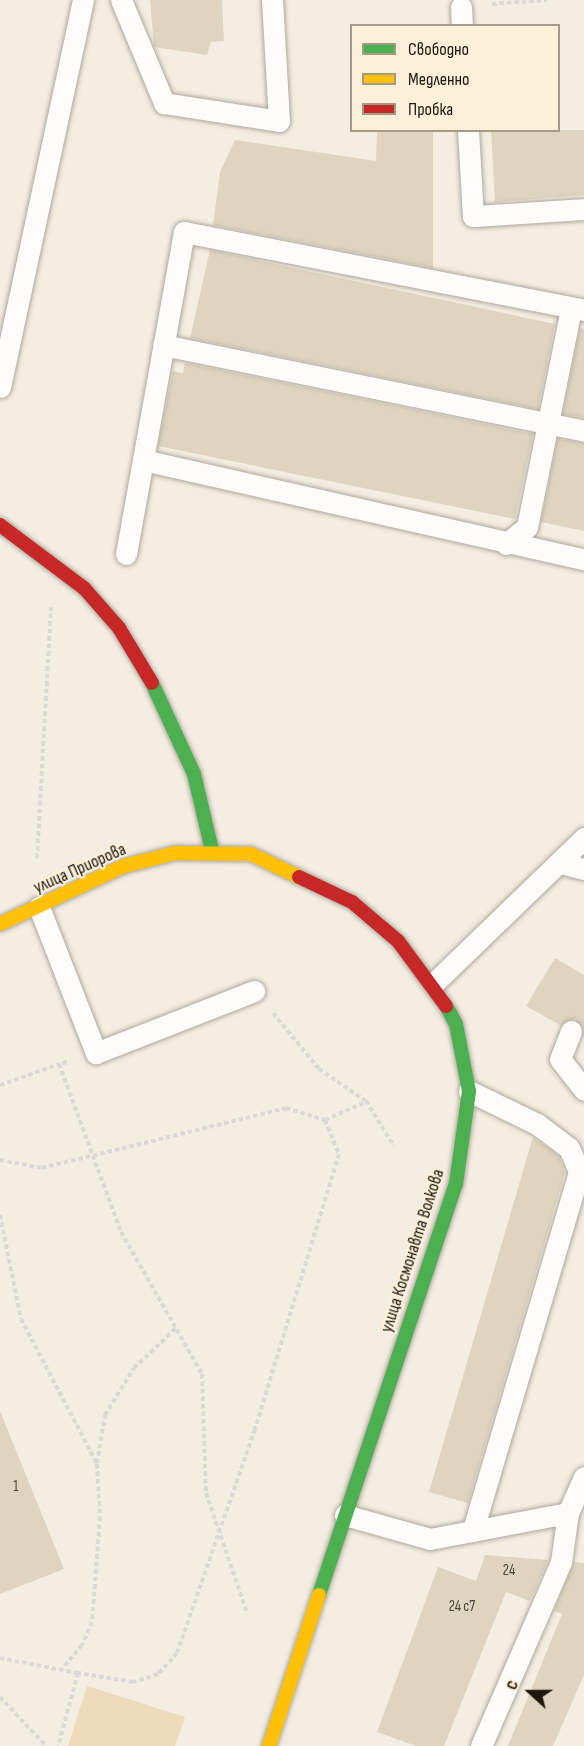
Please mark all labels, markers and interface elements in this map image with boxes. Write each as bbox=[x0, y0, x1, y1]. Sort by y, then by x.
legend bbox=[350, 24, 560, 132]
text: Свободно bbox=[408, 39, 469, 60]
text: Медленно bbox=[408, 69, 470, 90]
text: Пробка bbox=[408, 99, 453, 120]
street label: улица Приорова bbox=[30, 839, 130, 899]
street label: улица Космонавта Волкова bbox=[376, 1167, 450, 1335]
house number: 1 bbox=[13, 1478, 19, 1496]
house number: 24 bbox=[503, 1562, 515, 1580]
house number: 24 с7 bbox=[449, 1598, 475, 1616]
north arrow bbox=[500, 1662, 560, 1722]
text: С bbox=[502, 1678, 523, 1693]

